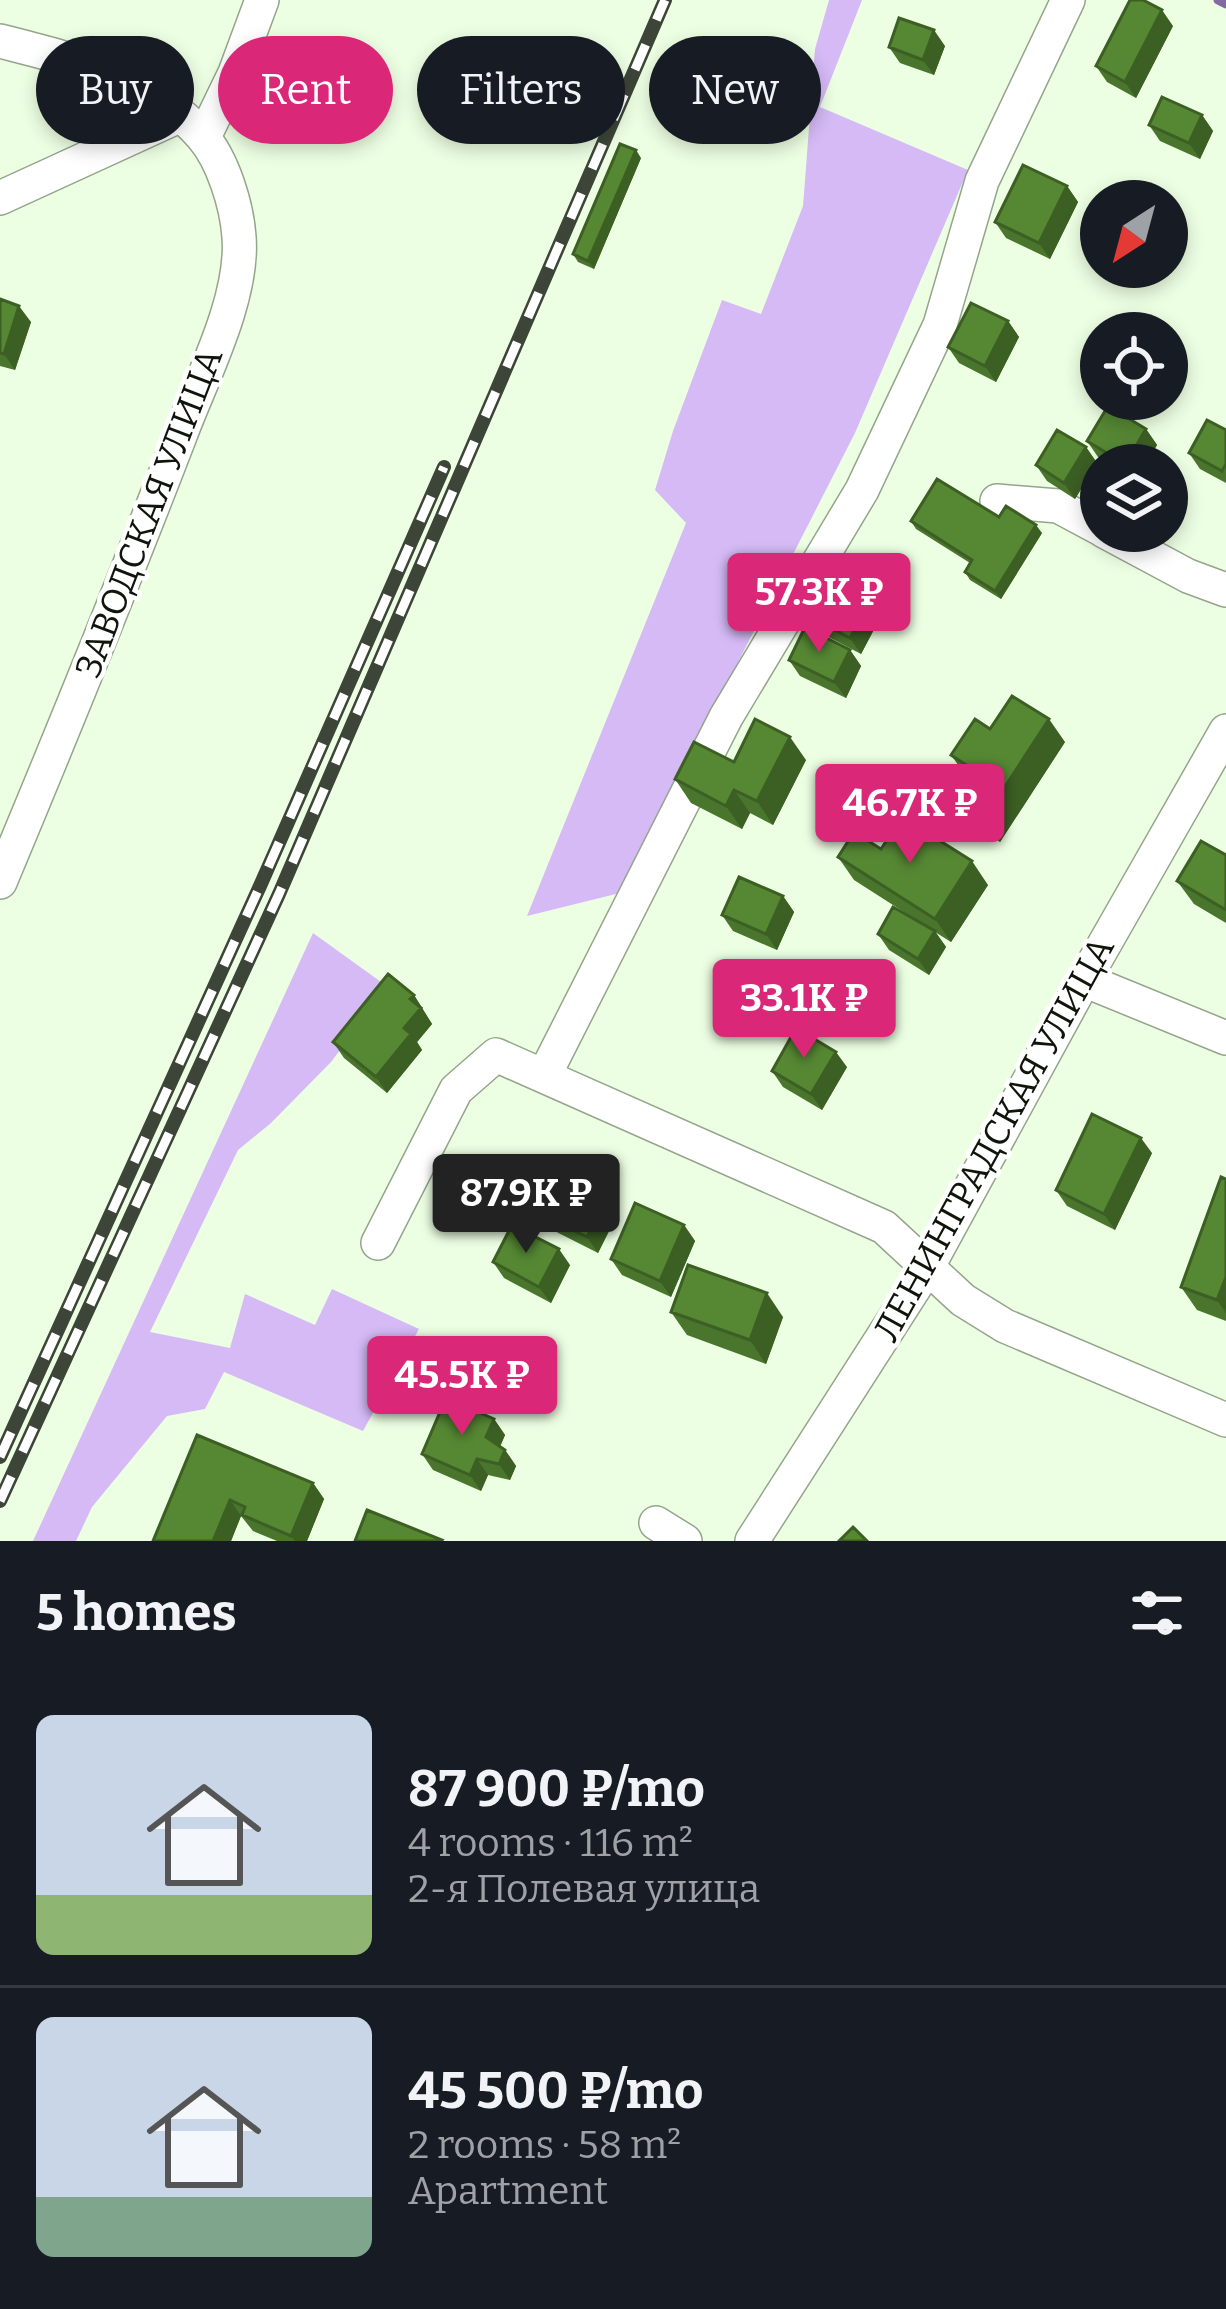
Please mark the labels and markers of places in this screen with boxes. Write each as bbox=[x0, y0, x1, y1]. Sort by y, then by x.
pin: 57.3K ₽ bbox=[708, 553, 930, 655]
pin: 46.7K ₽ bbox=[799, 764, 1021, 866]
pin: 33.1K ₽ bbox=[693, 959, 915, 1061]
pin: 87.9K ₽ bbox=[415, 1154, 637, 1256]
pin: 45.5K ₽ bbox=[351, 1336, 573, 1438]

